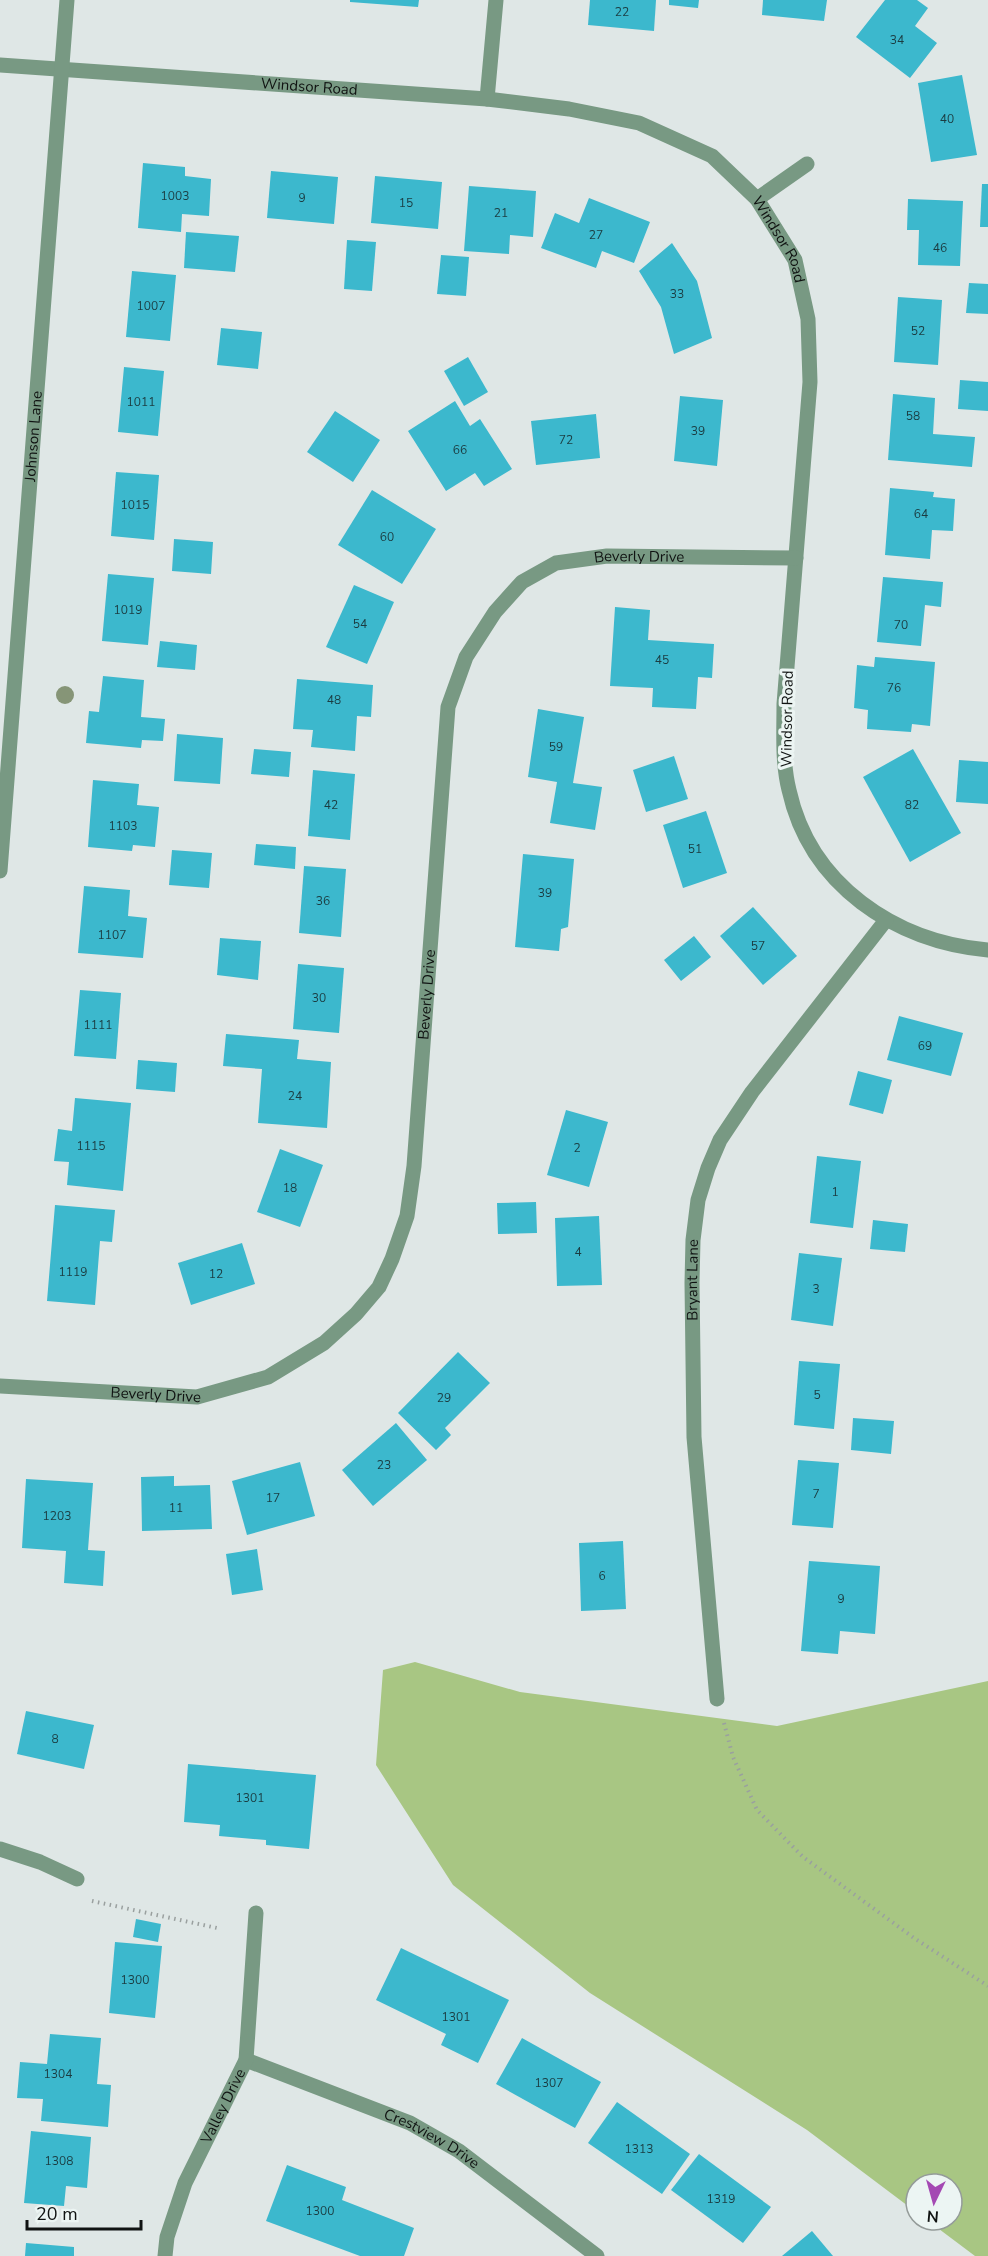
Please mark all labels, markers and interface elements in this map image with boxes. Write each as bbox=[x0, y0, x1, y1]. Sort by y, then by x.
house number: 22 bbox=[615, 4, 629, 20]
house number: 34 bbox=[890, 32, 904, 48]
street label: Windsor Road bbox=[260, 73, 358, 100]
house number: 40 bbox=[940, 111, 954, 127]
house number: 1003 bbox=[161, 188, 189, 204]
house number: 9 bbox=[298, 190, 306, 206]
street label: Windsor Road bbox=[747, 192, 810, 285]
house number: 15 bbox=[399, 195, 413, 211]
house number: 21 bbox=[494, 205, 508, 221]
house number: 27 bbox=[589, 227, 603, 243]
house number: 46 bbox=[933, 240, 947, 256]
house number: 33 bbox=[670, 286, 684, 302]
house number: 1007 bbox=[137, 298, 165, 314]
house number: 52 bbox=[911, 323, 925, 339]
street label: Johnson Lane bbox=[20, 390, 47, 483]
house number: 1011 bbox=[127, 394, 155, 410]
house number: 58 bbox=[906, 408, 920, 424]
house number: 39 bbox=[691, 423, 705, 439]
house number: 72 bbox=[559, 432, 573, 448]
house number: 66 bbox=[453, 442, 467, 458]
house number: 1015 bbox=[121, 497, 149, 513]
house number: 64 bbox=[914, 506, 928, 522]
house number: 60 bbox=[380, 529, 394, 545]
street label: Beverly Drive bbox=[593, 546, 685, 568]
house number: 1019 bbox=[114, 602, 142, 618]
house number: 54 bbox=[353, 616, 367, 632]
house number: 70 bbox=[894, 617, 908, 633]
house number: 45 bbox=[655, 652, 669, 668]
street label: Windsor Road bbox=[776, 670, 798, 768]
house number: 76 bbox=[887, 680, 901, 696]
house number: 48 bbox=[327, 692, 341, 708]
house number: 59 bbox=[549, 739, 563, 755]
house number: 42 bbox=[324, 797, 338, 813]
house number: 82 bbox=[905, 797, 919, 813]
house number: 1103 bbox=[109, 818, 137, 834]
house number: 51 bbox=[688, 841, 702, 857]
house number: 39 bbox=[538, 885, 552, 901]
house number: 36 bbox=[316, 893, 330, 909]
house number: 1107 bbox=[98, 927, 126, 943]
house number: 57 bbox=[751, 938, 765, 954]
street label: Beverly Drive bbox=[413, 949, 440, 1040]
house number: 30 bbox=[312, 990, 326, 1006]
house number: 1111 bbox=[84, 1017, 112, 1033]
house number: 69 bbox=[918, 1038, 932, 1054]
house number: 24 bbox=[288, 1088, 302, 1104]
house number: 1115 bbox=[77, 1138, 105, 1154]
house number: 2 bbox=[573, 1140, 581, 1156]
house number: 18 bbox=[283, 1180, 297, 1196]
house number: 1 bbox=[831, 1184, 839, 1200]
street label: Bryant Lane bbox=[682, 1239, 703, 1321]
house number: 4 bbox=[574, 1244, 582, 1260]
house number: 1119 bbox=[59, 1264, 87, 1280]
house number: 12 bbox=[209, 1266, 223, 1282]
house number: 3 bbox=[812, 1281, 820, 1297]
street label: Beverly Drive bbox=[110, 1382, 202, 1407]
house number: 5 bbox=[813, 1387, 821, 1403]
house number: 29 bbox=[437, 1390, 451, 1406]
house number: 23 bbox=[377, 1457, 391, 1473]
house number: 7 bbox=[812, 1486, 820, 1502]
house number: 17 bbox=[266, 1490, 280, 1506]
house number: 11 bbox=[169, 1500, 183, 1516]
house number: 1203 bbox=[43, 1508, 71, 1524]
house number: 6 bbox=[598, 1568, 606, 1584]
house number: 9 bbox=[837, 1591, 845, 1607]
house number: 8 bbox=[51, 1731, 59, 1747]
house number: 1301 bbox=[236, 1790, 264, 1806]
house number: 1300 bbox=[121, 1972, 149, 1988]
house number: 1301 bbox=[442, 2009, 470, 2025]
street label: Valley Drive bbox=[196, 2065, 250, 2148]
house number: 1304 bbox=[44, 2066, 72, 2082]
house number: 1307 bbox=[535, 2075, 563, 2091]
street label: Crestview Drive bbox=[381, 2104, 484, 2173]
house number: 1313 bbox=[625, 2141, 653, 2157]
house number: 1308 bbox=[45, 2153, 73, 2169]
north arrow bbox=[904, 2172, 964, 2232]
house number: 1319 bbox=[707, 2191, 735, 2207]
scale bar bbox=[27, 2193, 141, 2231]
text: 20 m bbox=[36, 2202, 78, 2226]
house number: 1300 bbox=[306, 2203, 334, 2219]
text: N bbox=[926, 2204, 940, 2227]

